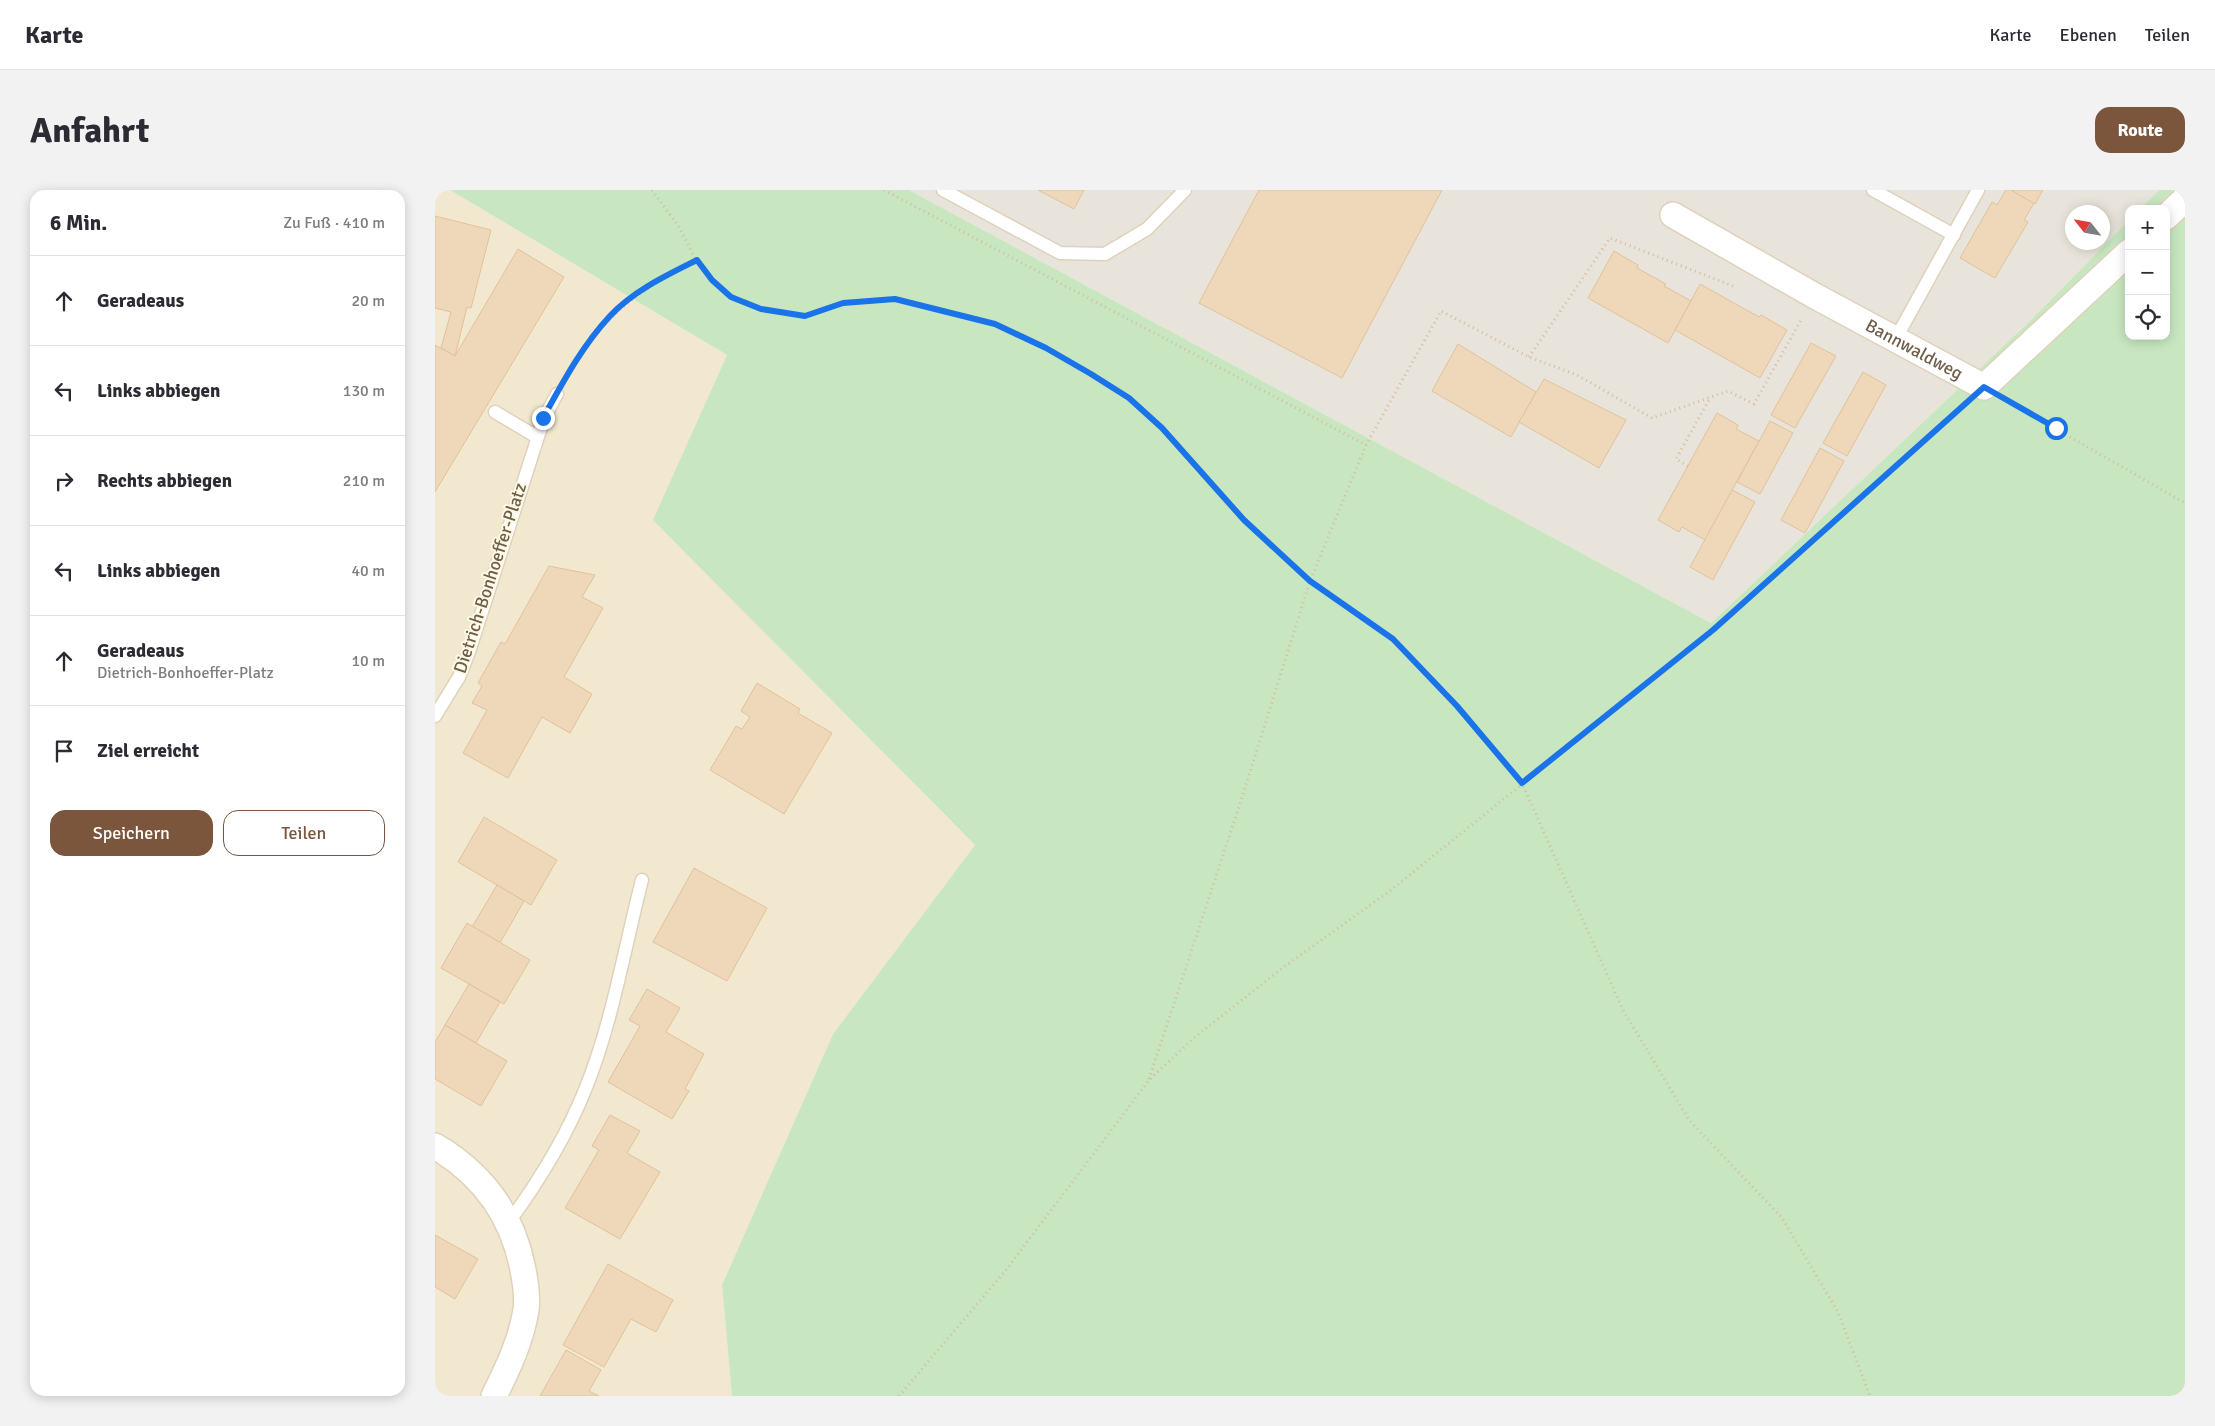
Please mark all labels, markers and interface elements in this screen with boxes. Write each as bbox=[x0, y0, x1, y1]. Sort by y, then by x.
text: Karte bbox=[25, 20, 83, 50]
text: Karte bbox=[1989, 24, 2031, 46]
text: Ebenen bbox=[2059, 24, 2117, 46]
text: Teilen bbox=[2145, 24, 2190, 46]
button: Route bbox=[2095, 107, 2185, 153]
text: Anfahrt bbox=[30, 109, 149, 152]
north arrow bbox=[2065, 205, 2110, 250]
map controls bbox=[2125, 205, 2170, 340]
button: + bbox=[2125, 205, 2170, 250]
text: 6 Min. bbox=[50, 210, 107, 236]
text: Zu Fuß · 410 m bbox=[283, 213, 385, 233]
button: − bbox=[2125, 250, 2170, 295]
icon: ahead bbox=[50, 287, 78, 315]
text: Geradeaus bbox=[97, 289, 184, 313]
text: 20 m bbox=[351, 291, 385, 311]
button: locate bbox=[2125, 295, 2170, 340]
street label: Bannwaldweg bbox=[1862, 314, 1967, 384]
icon: left bbox=[50, 377, 78, 405]
text: Links abbiegen bbox=[97, 379, 220, 403]
text: 130 m bbox=[343, 381, 385, 401]
route end bbox=[532, 407, 555, 430]
route start bbox=[2045, 417, 2068, 440]
icon: right bbox=[50, 467, 78, 495]
text: Rechts abbiegen bbox=[97, 469, 232, 493]
text: 210 m bbox=[343, 471, 385, 491]
street label: Dietrich-Bonhoeffer-Platz bbox=[449, 480, 531, 676]
icon: left bbox=[50, 557, 78, 585]
text: Links abbiegen bbox=[97, 559, 220, 583]
text: 40 m bbox=[351, 561, 385, 581]
text: Geradeaus bbox=[97, 639, 184, 663]
icon: ahead bbox=[50, 647, 78, 675]
text: 10 m bbox=[351, 651, 385, 671]
text: Dietrich-Bonhoeffer-Platz bbox=[97, 663, 274, 683]
icon: arrive bbox=[50, 737, 78, 765]
text: Ziel erreicht bbox=[97, 739, 199, 763]
button: Speichern bbox=[50, 810, 213, 856]
button: Teilen bbox=[223, 810, 385, 856]

